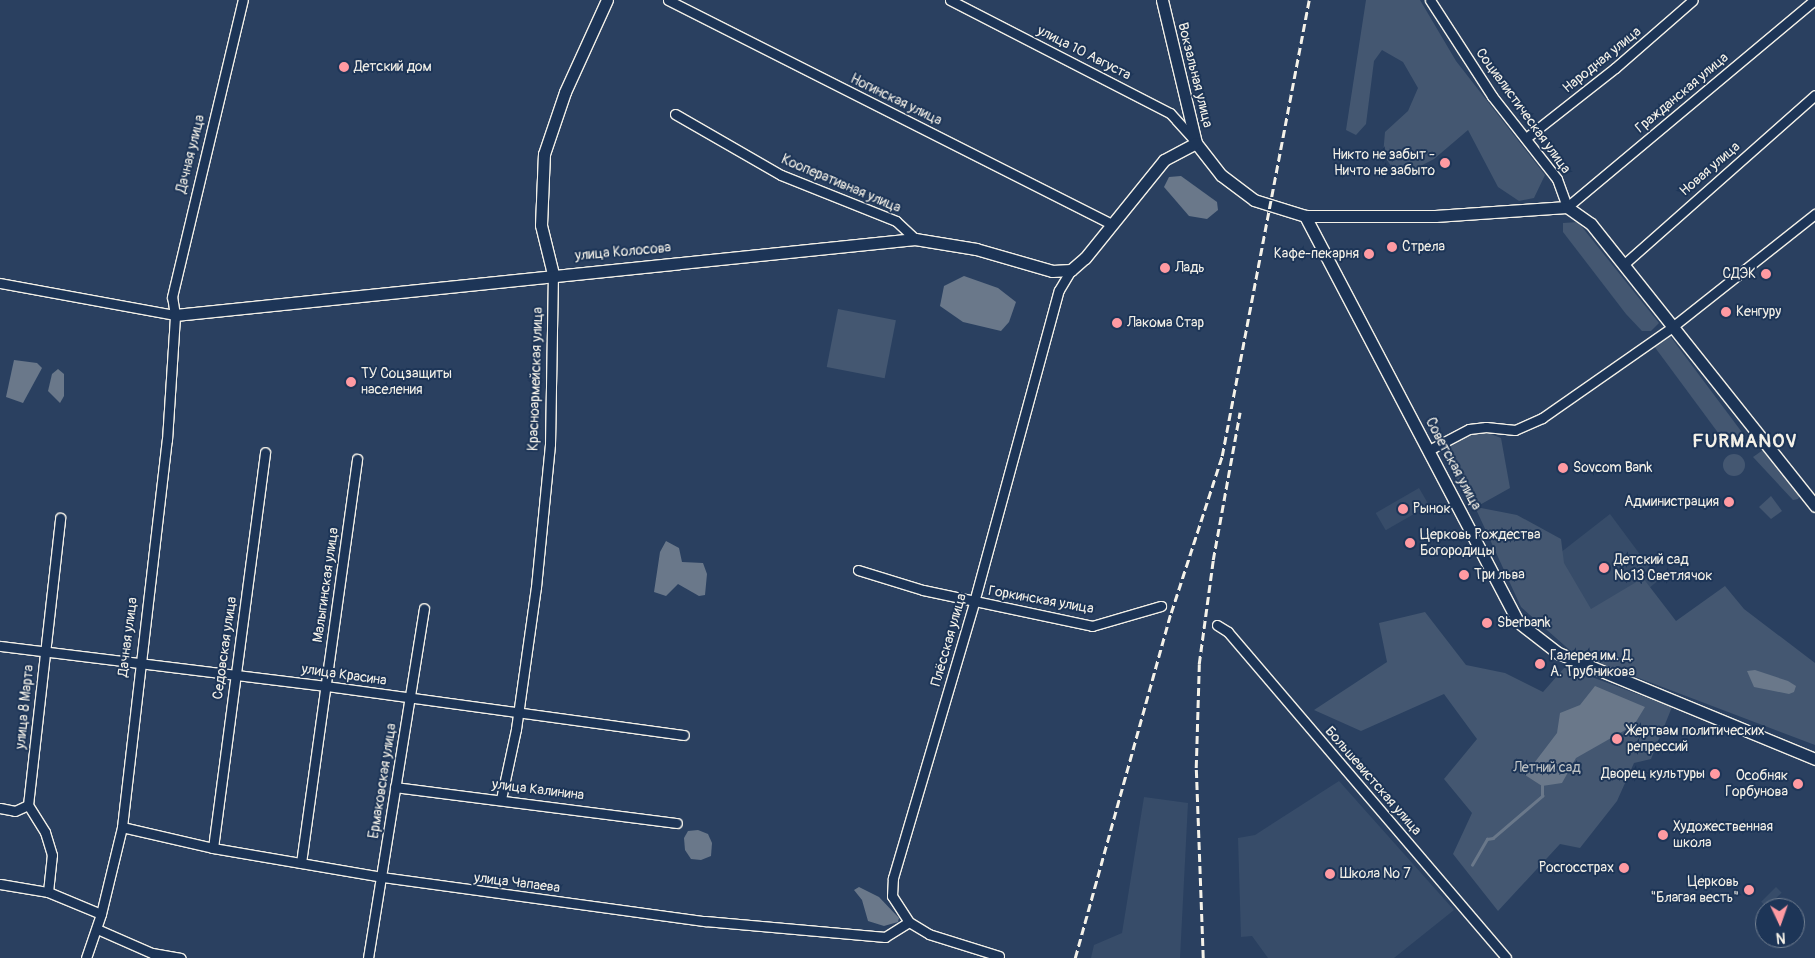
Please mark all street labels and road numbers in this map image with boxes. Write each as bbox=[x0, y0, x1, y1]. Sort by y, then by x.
street label: Вокзальная улица bbox=[1174, 21, 1216, 129]
street label: улица 10 Августа bbox=[1034, 22, 1134, 84]
street label: Народная улица bbox=[1559, 23, 1645, 97]
street label: Социалистическая улица bbox=[1472, 45, 1574, 177]
street label: Гражданская улица bbox=[1632, 49, 1732, 137]
street label: Ногинская улица bbox=[848, 71, 944, 129]
street label: Дачная улица bbox=[173, 113, 209, 195]
street label: Новая улица bbox=[1676, 138, 1744, 200]
street label: Кооперативная улица bbox=[779, 151, 903, 217]
street label: улица Колосова bbox=[574, 239, 672, 265]
street label: Красноармейская улица bbox=[525, 307, 547, 451]
street label: Советская улица bbox=[1422, 415, 1484, 513]
street label: Малыгинская улица bbox=[310, 526, 342, 644]
street label: Горкинская улица bbox=[987, 582, 1095, 618]
street label: Плёсская улица bbox=[928, 592, 970, 688]
street label: Дачная улица bbox=[115, 596, 141, 678]
street label: Седовская улица bbox=[209, 596, 241, 700]
street label: улица Красина bbox=[300, 661, 388, 689]
street label: улица 8 Марта bbox=[12, 664, 38, 750]
street label: Ермаковская улица bbox=[366, 722, 400, 840]
street label: Большевистская улица bbox=[1321, 723, 1425, 839]
street label: улица Калинина bbox=[491, 776, 585, 804]
street label: улица Чапаева bbox=[473, 869, 561, 897]

